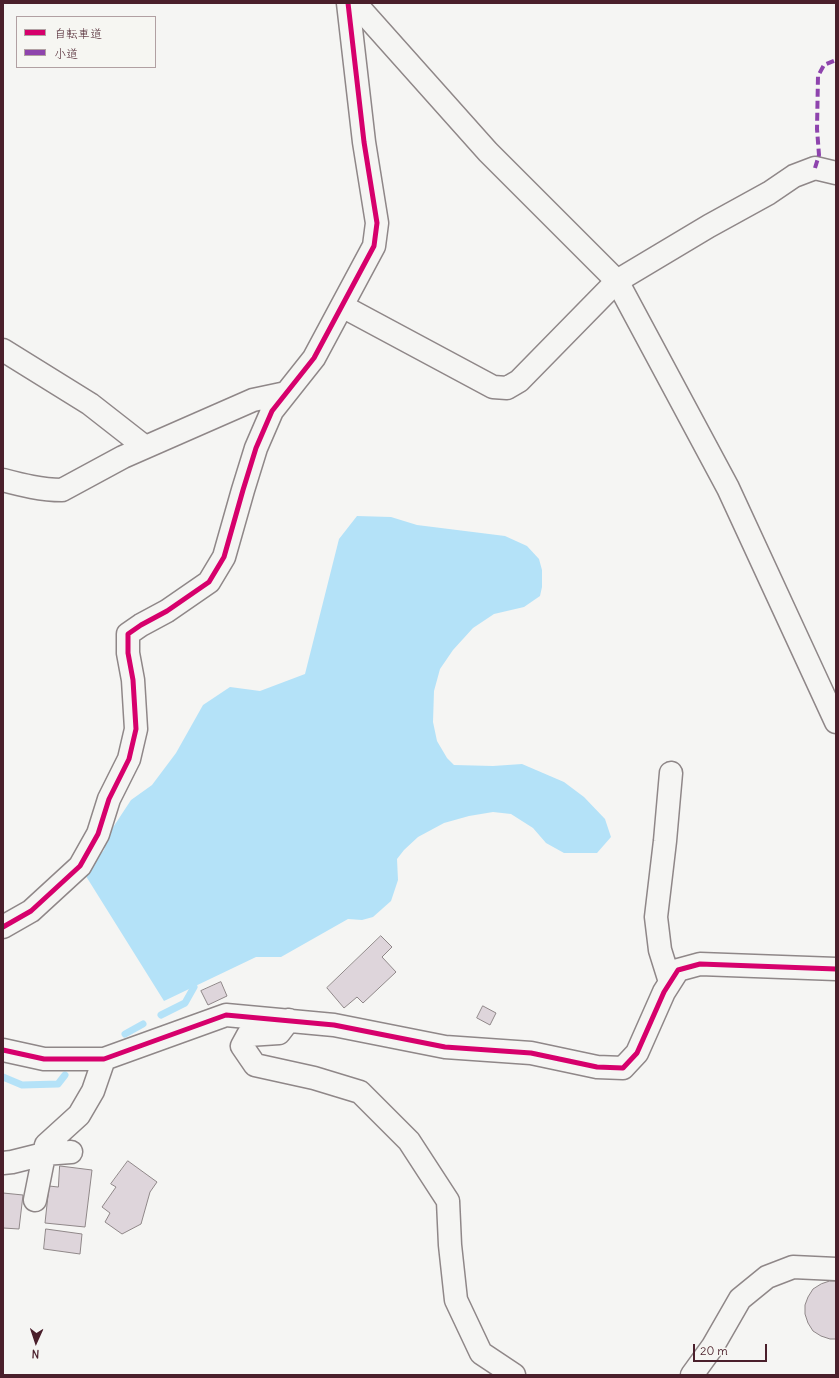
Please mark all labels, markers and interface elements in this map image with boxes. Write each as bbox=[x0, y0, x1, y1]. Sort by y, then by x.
legend bbox=[16, 16, 156, 68]
text: 自転車道 bbox=[54, 26, 102, 41]
text: 小道 bbox=[54, 46, 78, 61]
north arrow bbox=[16, 1322, 56, 1362]
scale bar bbox=[695, 1336, 769, 1362]
text: 20 m bbox=[700, 1343, 728, 1358]
text: N bbox=[31, 1347, 40, 1361]

